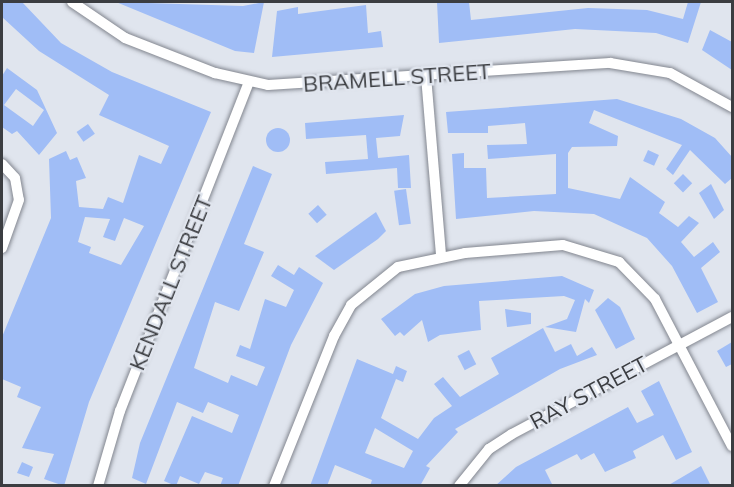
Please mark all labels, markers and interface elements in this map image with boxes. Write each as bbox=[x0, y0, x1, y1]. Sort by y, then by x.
street label: BRAMELL STREET bbox=[302, 58, 492, 98]
street label: KENDALL STREET bbox=[124, 192, 218, 374]
street label: RAY STREET bbox=[526, 351, 652, 435]

